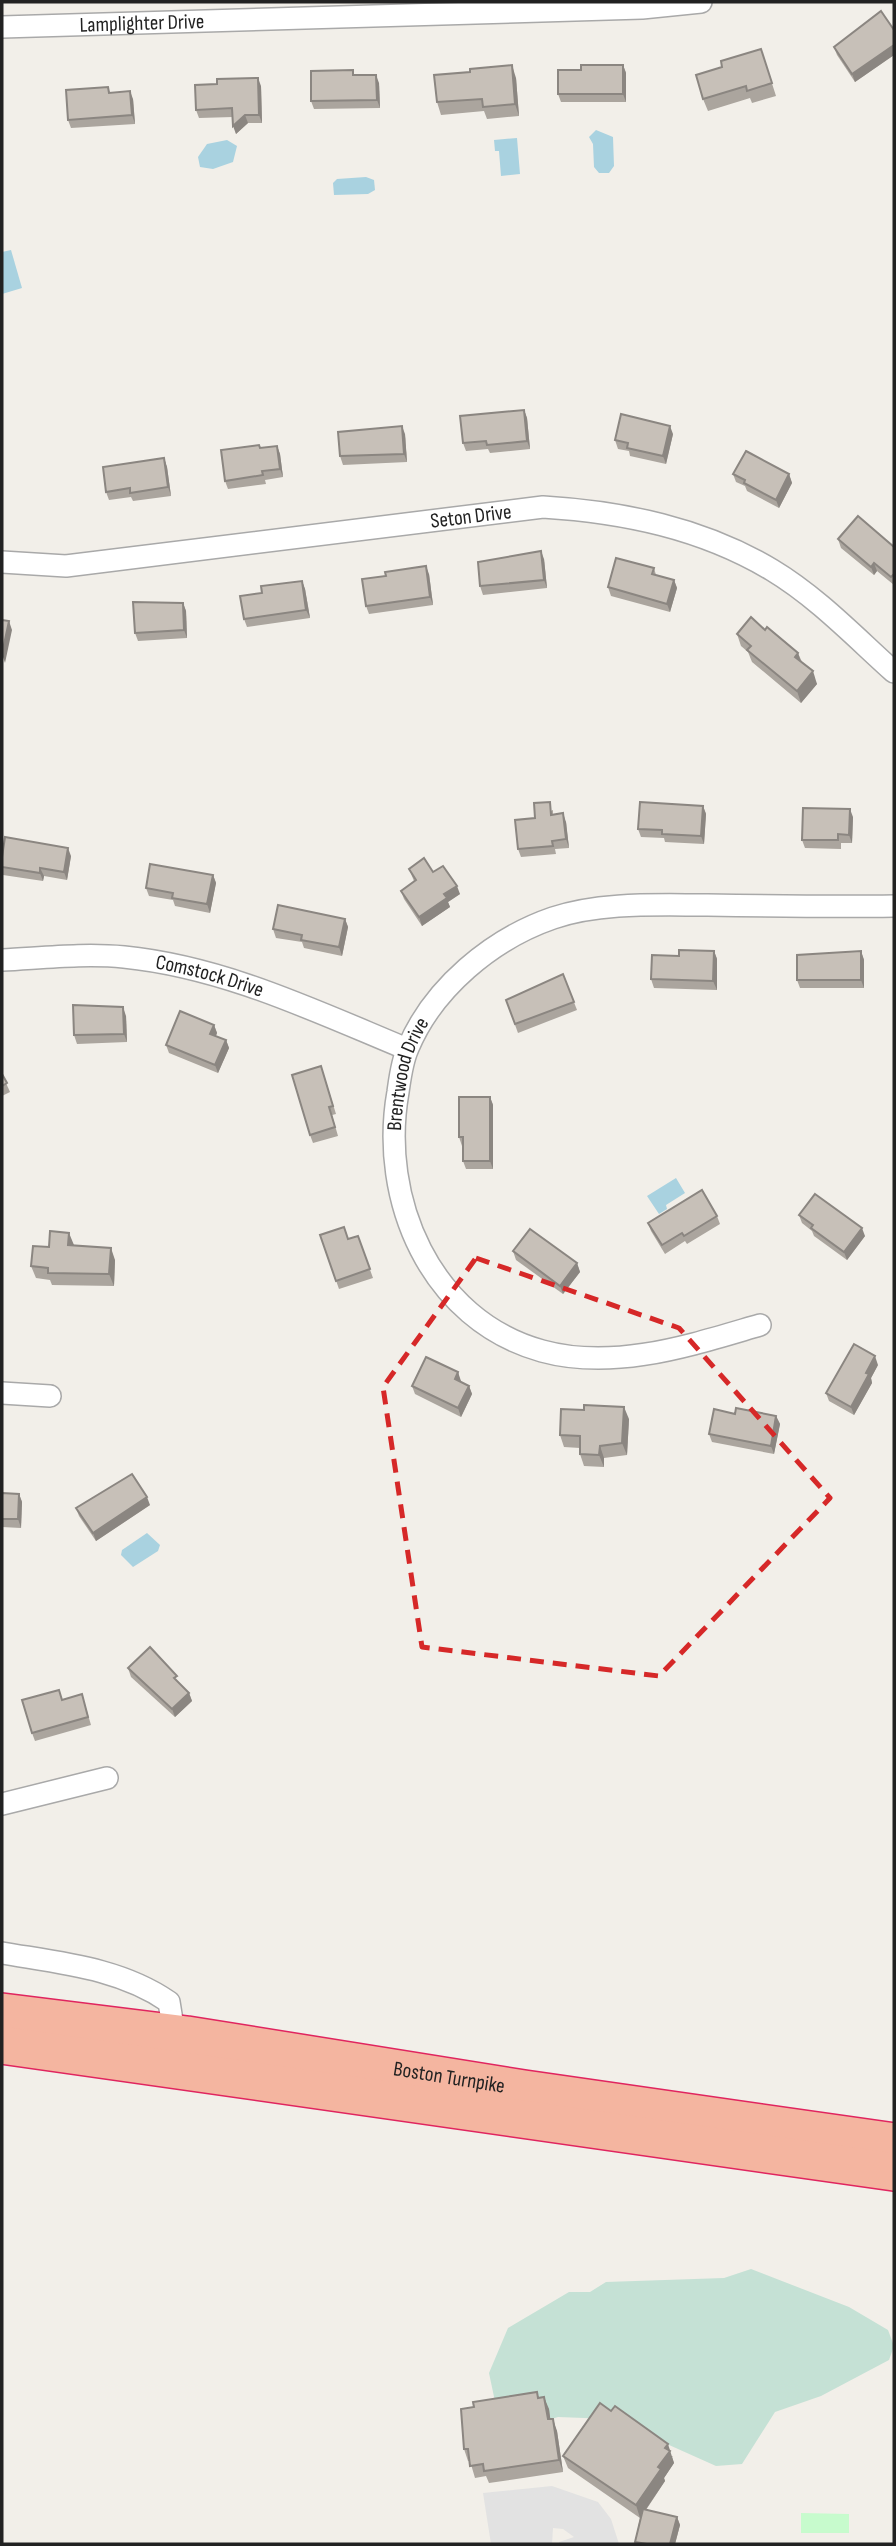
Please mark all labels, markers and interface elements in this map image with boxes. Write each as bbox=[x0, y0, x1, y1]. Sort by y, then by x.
street label: Lamplighter Drive bbox=[79, 9, 205, 38]
street label: Seton Drive bbox=[429, 499, 513, 534]
street label: Comstock Drive bbox=[154, 950, 267, 1003]
street label: Brentwood Drive bbox=[382, 1013, 434, 1131]
street label: Boston Turnpike bbox=[392, 2056, 507, 2099]

